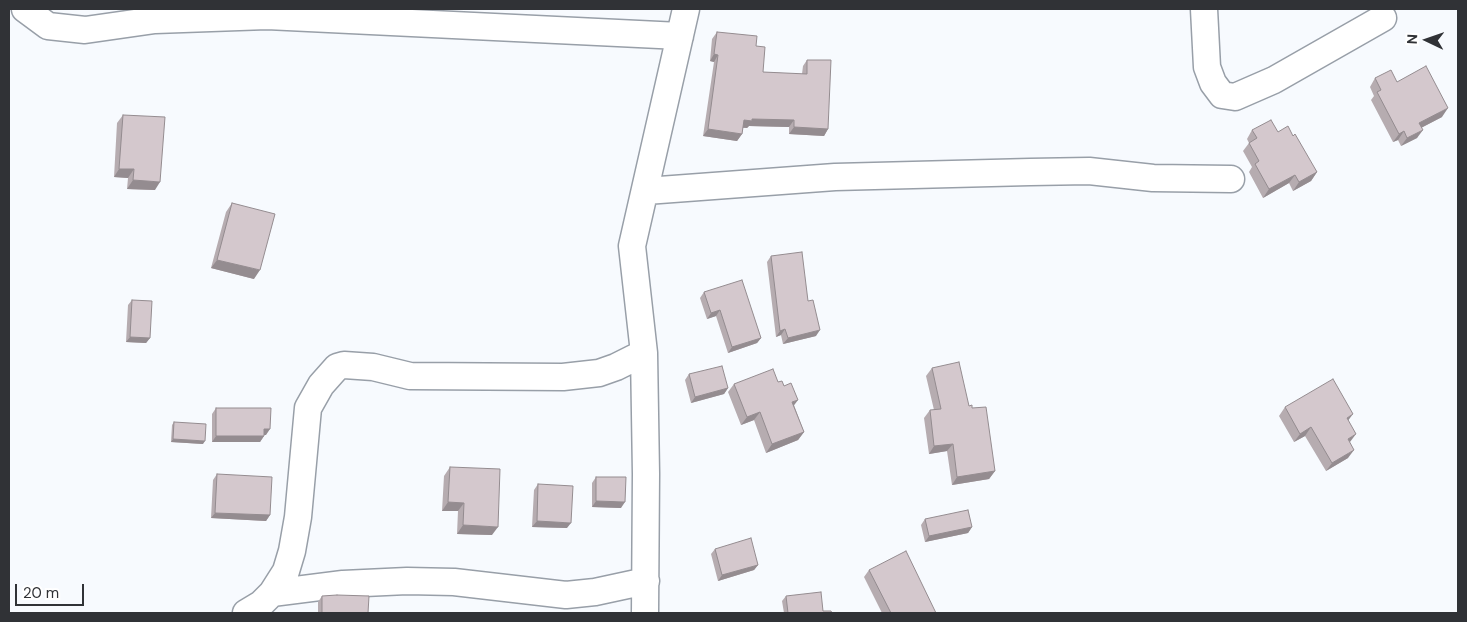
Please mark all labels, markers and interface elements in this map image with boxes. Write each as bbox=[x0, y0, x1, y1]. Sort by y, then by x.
north arrow bbox=[1402, 15, 1452, 65]
text: N bbox=[1403, 34, 1421, 45]
scale bar bbox=[18, 574, 86, 606]
text: 20 m bbox=[23, 583, 59, 603]

